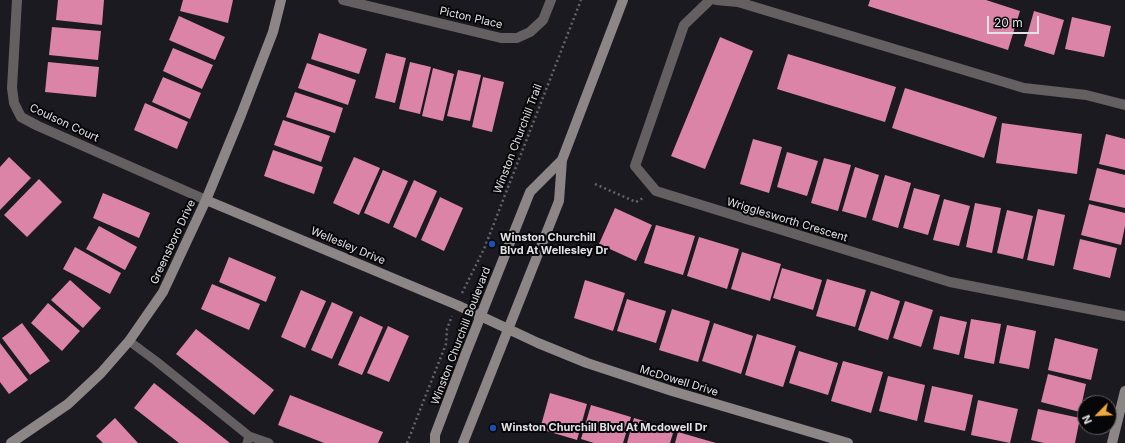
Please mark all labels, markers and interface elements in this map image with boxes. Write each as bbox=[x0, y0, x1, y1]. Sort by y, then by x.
street label: Picton Place bbox=[438, 4, 504, 32]
scale bar bbox=[989, 8, 1041, 34]
text: 20 m bbox=[994, 15, 1023, 30]
street label: Winston Churchill Trail bbox=[491, 82, 545, 196]
street label: Coulson Court bbox=[27, 101, 101, 145]
street label: Wrigglesworth Crescent bbox=[725, 195, 849, 245]
street label: Greensboro Drive bbox=[148, 198, 198, 286]
street label: Wellesley Drive bbox=[309, 224, 387, 268]
place label: Winston Churchill Blvd At Wellesley Dr bbox=[500, 231, 608, 257]
marker: Winston Churchill Blvd At Wellesley Dr bbox=[487, 239, 497, 249]
street label: Winston Churchill Boulevard bbox=[429, 265, 493, 407]
street label: McDowell Drive bbox=[638, 363, 720, 399]
north arrow bbox=[1077, 395, 1117, 435]
text: N bbox=[1079, 413, 1095, 426]
place label: Winston Churchill Blvd At Mcdowell Dr bbox=[501, 421, 707, 435]
marker: Winston Churchill Blvd At Mcdowell Dr bbox=[488, 423, 498, 433]

